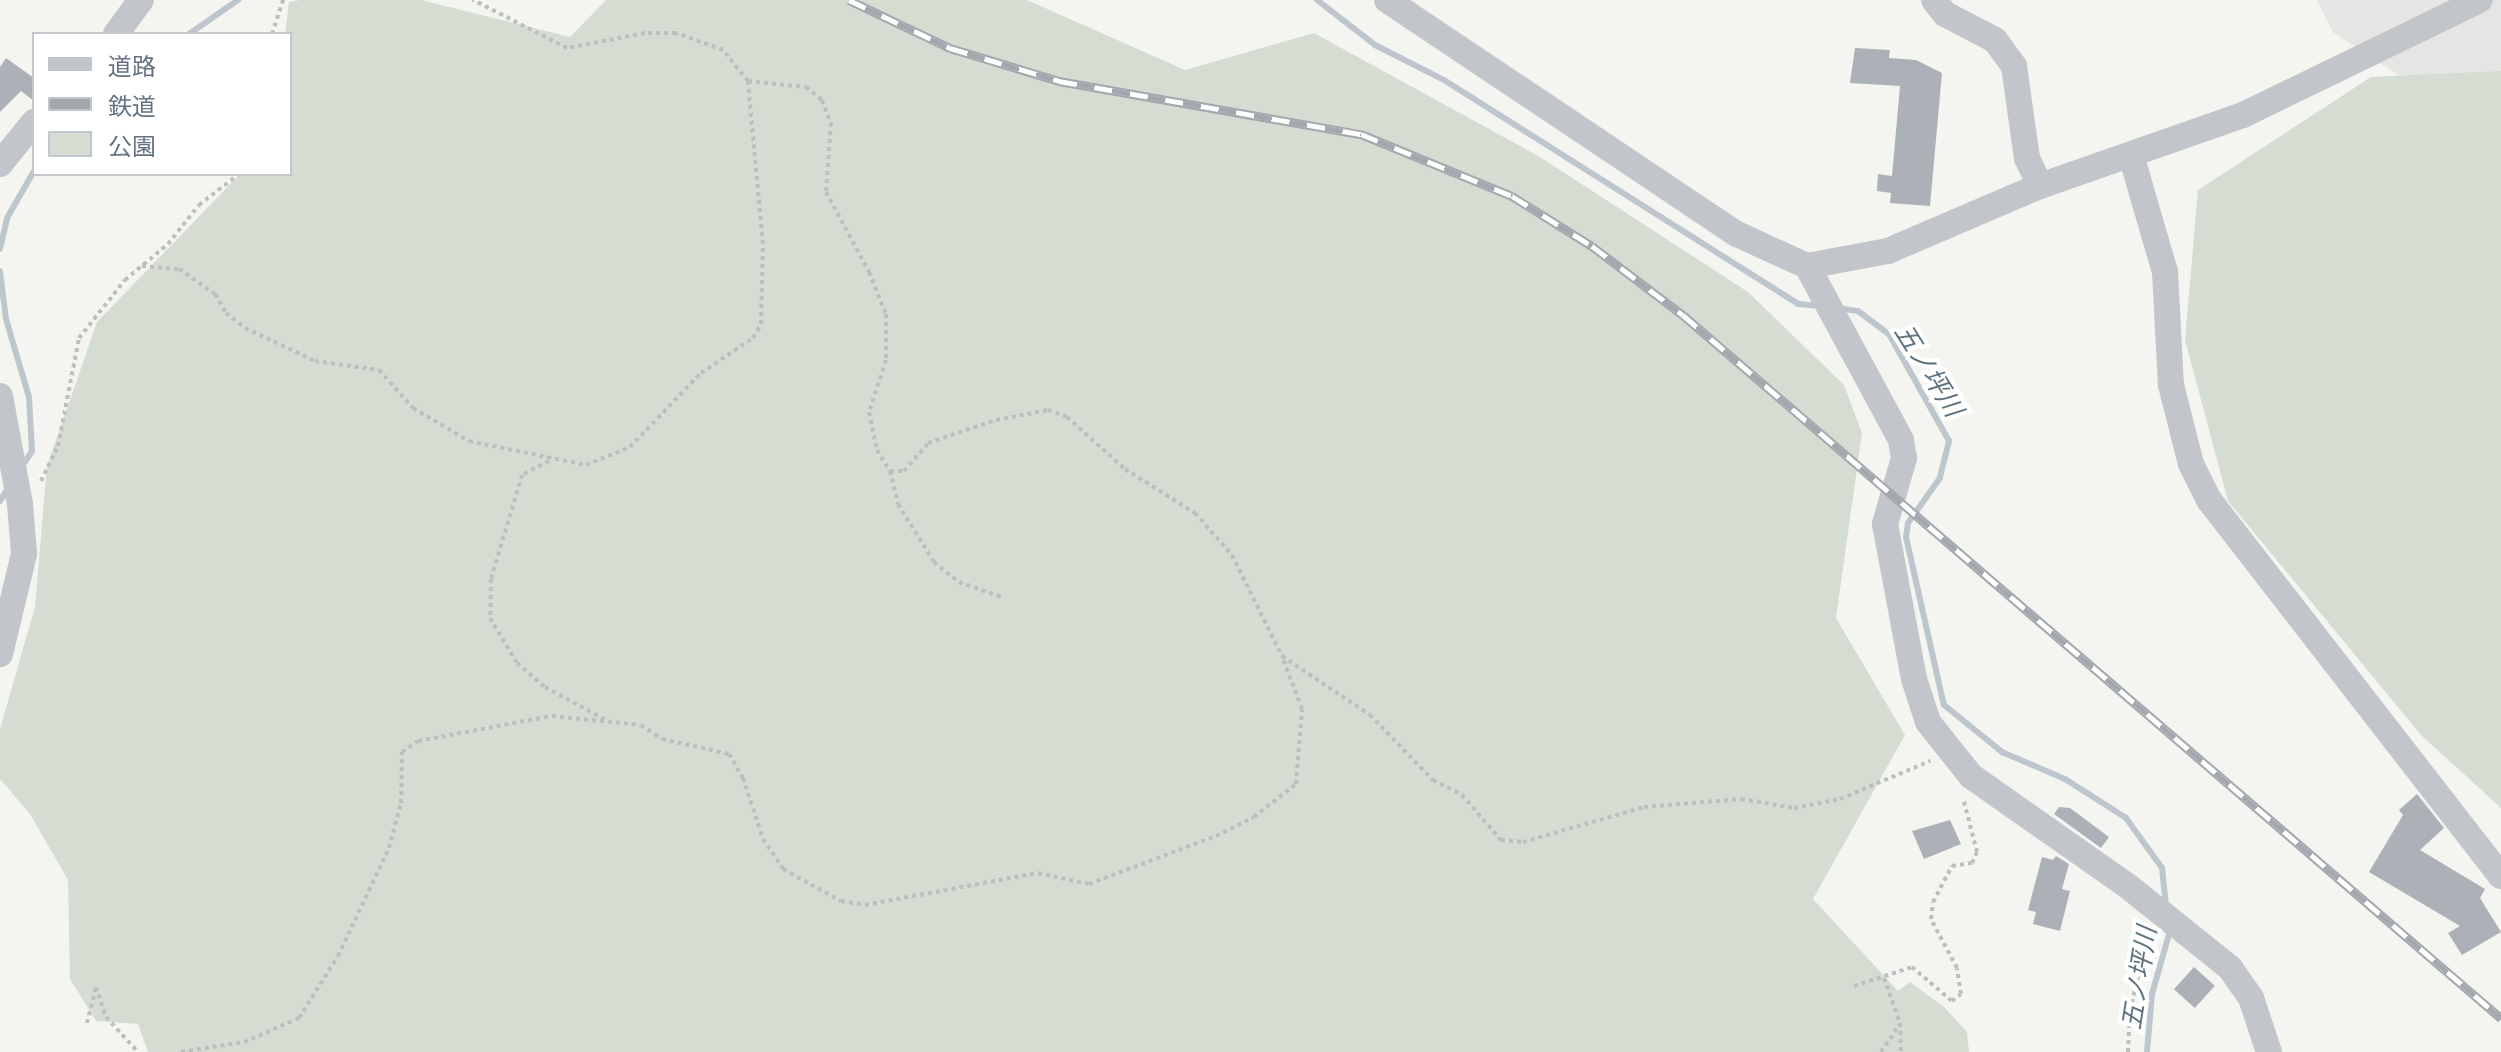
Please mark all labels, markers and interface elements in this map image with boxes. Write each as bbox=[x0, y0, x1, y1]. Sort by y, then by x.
legend bbox=[32, 32, 292, 176]
text: 道路 bbox=[108, 53, 156, 80]
text: 鉄道 bbox=[108, 93, 156, 120]
text: 公園 bbox=[108, 133, 156, 160]
water label: 五ノ坪川 bbox=[1888, 318, 1970, 422]
water label: 五ノ坪川 bbox=[2115, 924, 2163, 1032]

